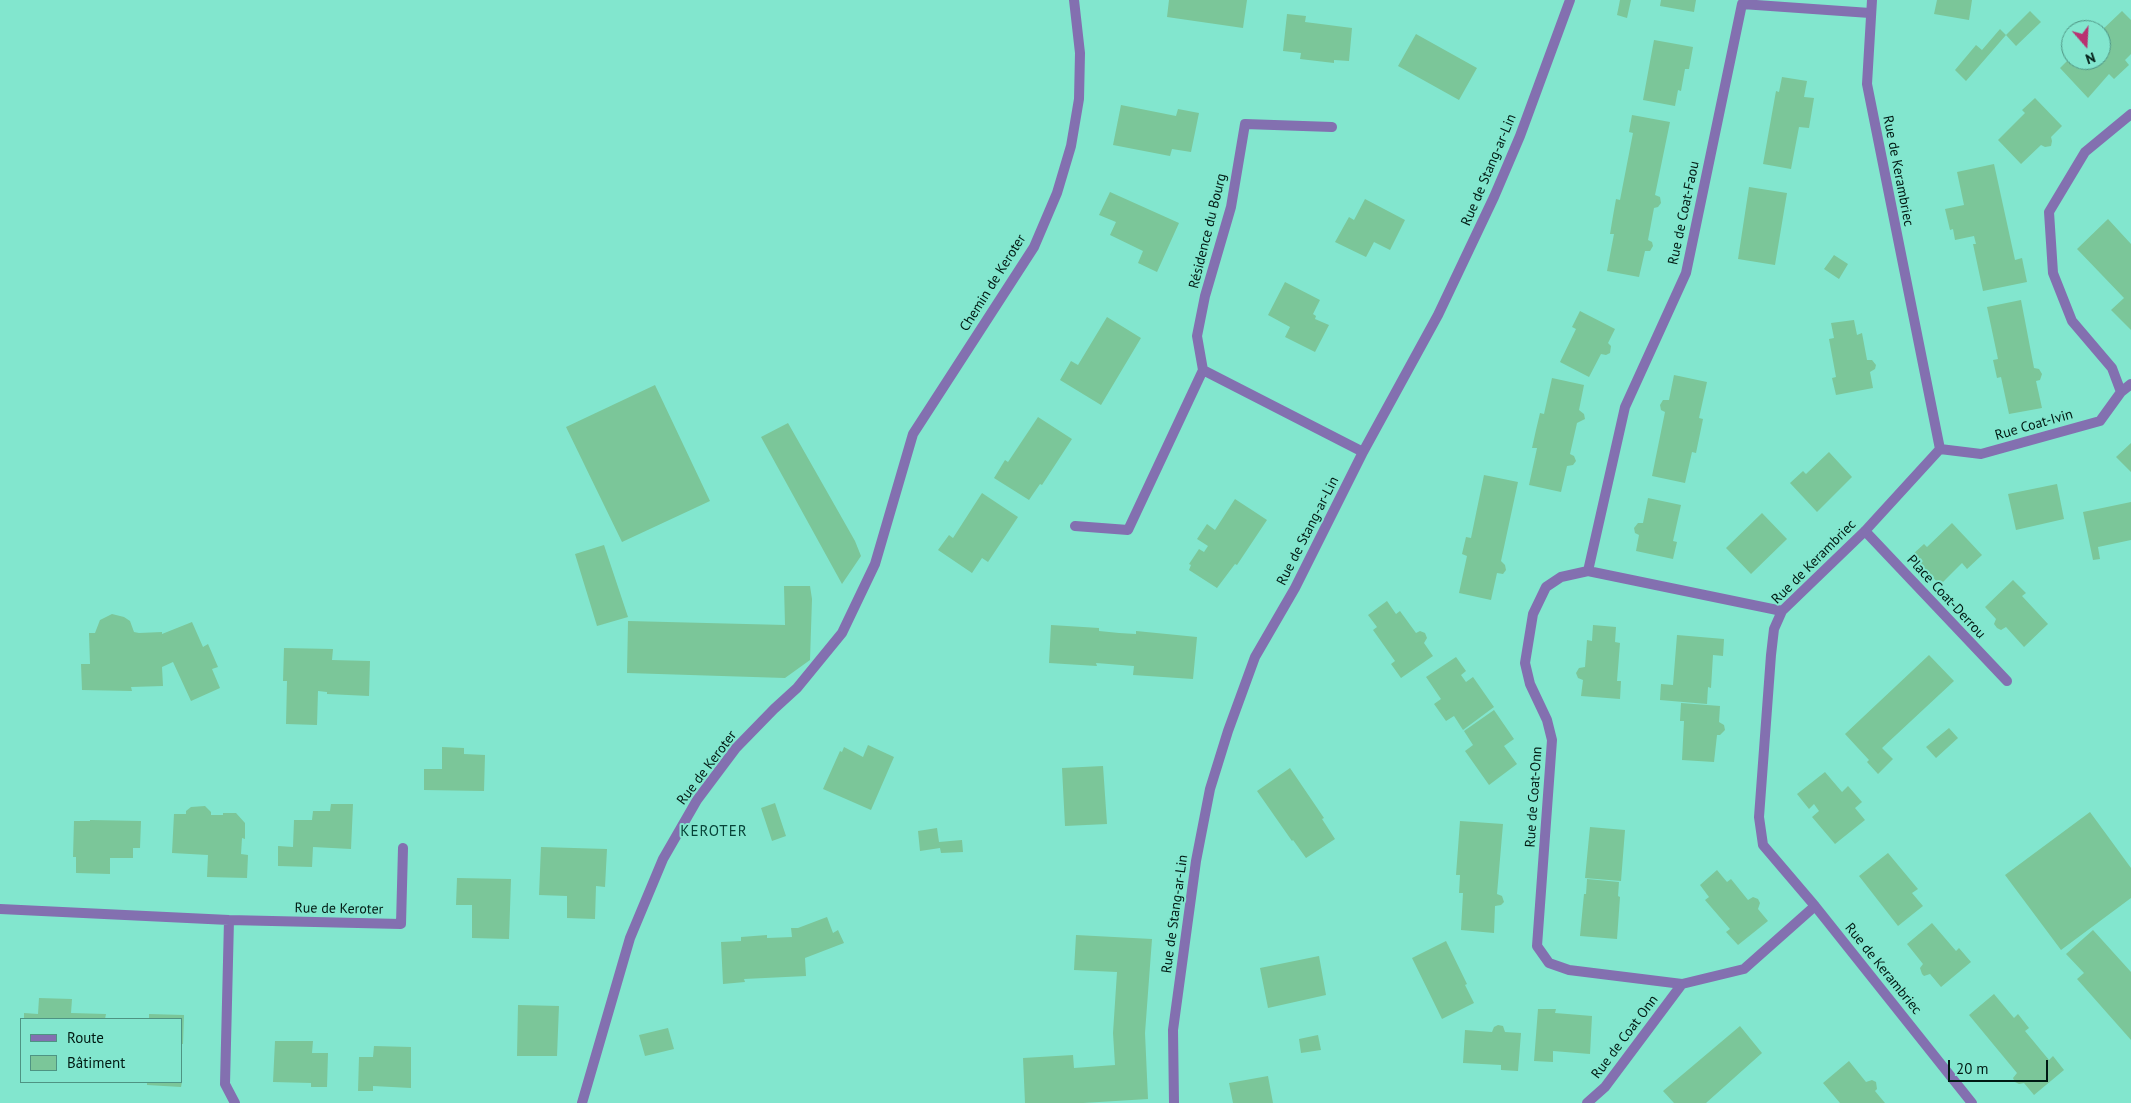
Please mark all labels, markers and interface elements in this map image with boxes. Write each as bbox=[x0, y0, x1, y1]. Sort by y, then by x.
north arrow bbox=[2061, 20, 2111, 70]
text: N bbox=[2083, 48, 2098, 68]
street label: Rue de Stang-ar-Lin bbox=[1458, 112, 1520, 228]
street label: Rue de Kerambriec bbox=[1879, 114, 1917, 228]
street label: Rue de Coat-Faou bbox=[1665, 160, 1703, 266]
street label: Résidence du Bourg bbox=[1186, 172, 1230, 290]
street label: Chemin de Keroter bbox=[956, 231, 1030, 335]
street label: Rue Coat-Ivin bbox=[1993, 406, 2075, 444]
street label: Rue de Stang-ar-Lin bbox=[1273, 474, 1343, 588]
street label: Rue de Kerambriec bbox=[1768, 516, 1860, 608]
street label: Place Coat-Derrou bbox=[1903, 552, 1989, 642]
street label: Rue de Keroter bbox=[674, 728, 740, 808]
street label: Rue de Coat-Onn bbox=[1522, 746, 1546, 848]
district label: KEROTER bbox=[679, 823, 749, 841]
street label: Rue de Stang-ar-Lin bbox=[1158, 854, 1192, 974]
street label: Rue de Keroter bbox=[295, 900, 383, 918]
street label: Rue de Kerambriec bbox=[1841, 920, 1925, 1018]
street label: Rue de Coat Onn bbox=[1588, 992, 1662, 1082]
legend bbox=[20, 1018, 182, 1083]
text: Route bbox=[67, 1028, 104, 1047]
scale bar bbox=[1951, 1050, 2051, 1082]
text: Bâtiment bbox=[67, 1053, 125, 1072]
text: 20 m bbox=[1956, 1059, 1989, 1078]

